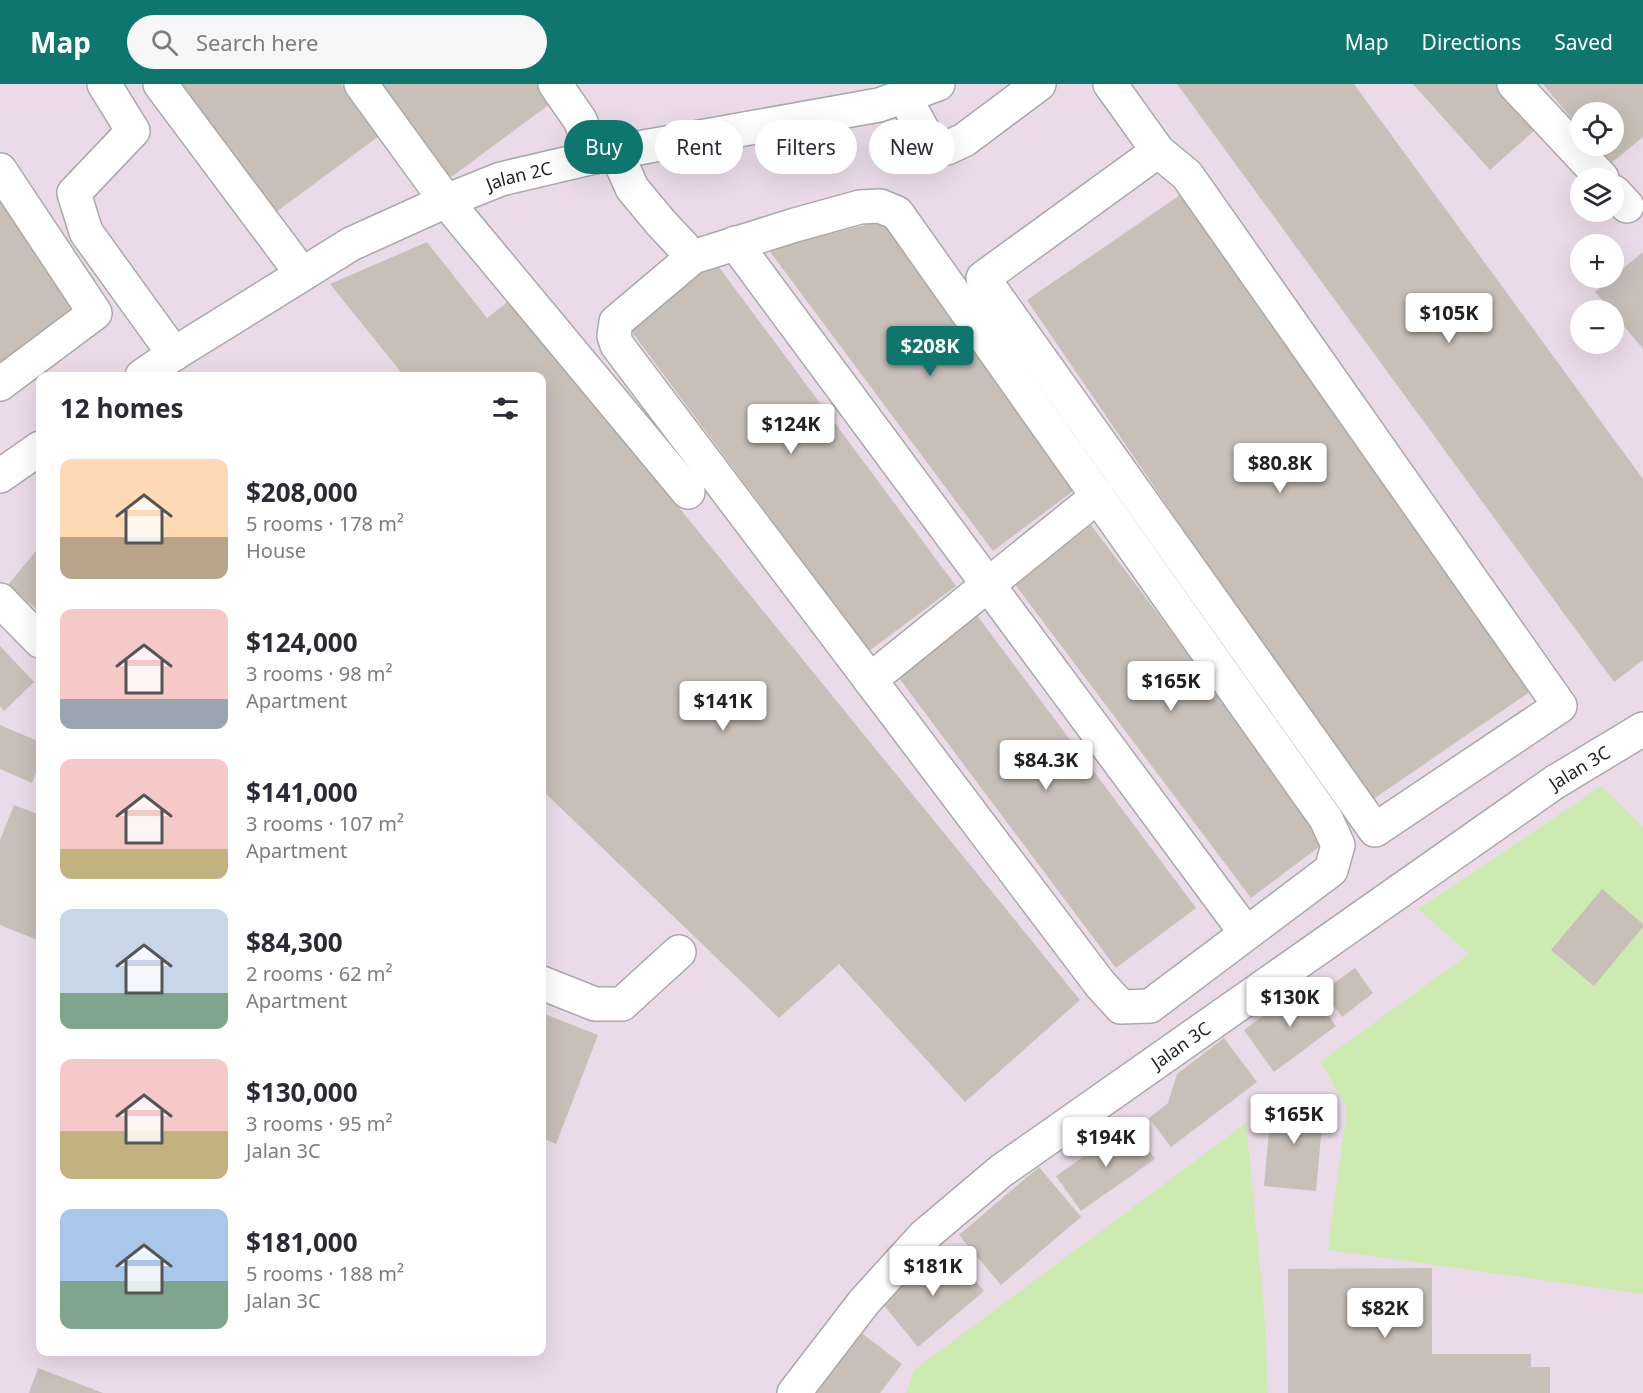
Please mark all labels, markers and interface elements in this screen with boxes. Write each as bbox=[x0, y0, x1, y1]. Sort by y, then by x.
search box bbox=[127, 15, 547, 69]
text: Map bbox=[30, 23, 91, 61]
icon: search bbox=[148, 26, 181, 59]
text: Search here bbox=[196, 27, 318, 57]
text: Map bbox=[1345, 28, 1389, 56]
text: Directions bbox=[1422, 28, 1521, 56]
text: Saved bbox=[1554, 28, 1613, 56]
map controls bbox=[1570, 102, 1624, 354]
button: locate bbox=[1570, 102, 1624, 156]
chip: Buy bbox=[564, 120, 643, 174]
chip: Rent bbox=[655, 120, 743, 174]
chip: Filters bbox=[755, 120, 857, 174]
chip: New bbox=[869, 120, 955, 174]
street label: Jalan 2C bbox=[480, 155, 554, 197]
button: layers bbox=[1570, 168, 1624, 222]
button: + bbox=[1570, 234, 1624, 288]
pin: $105K bbox=[1407, 293, 1491, 344]
text: $105K bbox=[1419, 299, 1479, 326]
button: − bbox=[1570, 300, 1624, 354]
pin: $208K bbox=[888, 326, 972, 377]
text: $208K bbox=[900, 332, 960, 359]
text: 12 homes bbox=[60, 390, 184, 426]
icon: filters bbox=[489, 392, 522, 425]
pin: $124K bbox=[749, 404, 833, 455]
text: $124K bbox=[761, 410, 821, 437]
pin: $80.8K bbox=[1231, 443, 1329, 494]
text: $80.8K bbox=[1248, 449, 1312, 476]
text: $208,000 bbox=[246, 474, 358, 510]
icon: home bbox=[108, 483, 180, 555]
text: 5 rooms · 178 m² bbox=[246, 510, 404, 537]
text: House bbox=[246, 537, 306, 564]
text: $124,000 bbox=[246, 624, 358, 660]
icon: home bbox=[108, 633, 180, 705]
text: 3 rooms · 98 m² bbox=[246, 660, 393, 687]
pin: $165K bbox=[1129, 661, 1213, 712]
text: $165K bbox=[1141, 667, 1201, 694]
pin: $141K bbox=[681, 681, 765, 732]
text: Apartment bbox=[246, 687, 347, 714]
text: $141K bbox=[693, 687, 753, 714]
pin: $84.3K bbox=[997, 740, 1095, 791]
street label: Jalan 3C bbox=[1542, 740, 1614, 796]
text: $84.3K bbox=[1014, 746, 1078, 773]
text: $141,000 bbox=[246, 774, 358, 810]
icon: home bbox=[108, 783, 180, 855]
text: 3 rooms · 107 m² bbox=[246, 810, 404, 837]
text: Apartment bbox=[246, 837, 347, 864]
text: $84,300 bbox=[246, 924, 343, 960]
icon: home bbox=[108, 933, 180, 1005]
text: 2 rooms · 62 m² bbox=[246, 960, 393, 987]
pin: $130K bbox=[1248, 977, 1332, 1028]
text: $130K bbox=[1260, 983, 1320, 1010]
text: Apartment bbox=[246, 987, 347, 1014]
street label: Jalan 3C bbox=[1144, 1016, 1215, 1075]
text: $130,000 bbox=[246, 1074, 358, 1110]
icon: home bbox=[108, 1083, 180, 1155]
pin: $165K bbox=[1252, 1094, 1336, 1145]
text: $165K bbox=[1264, 1100, 1324, 1127]
text: 3 rooms · 95 m² bbox=[246, 1110, 393, 1137]
pin: $194K bbox=[1064, 1117, 1148, 1168]
text: $194K bbox=[1076, 1123, 1136, 1150]
text: Jalan 3C bbox=[246, 1137, 321, 1164]
text: $181,000 bbox=[246, 1224, 358, 1260]
icon: home bbox=[108, 1233, 180, 1305]
pin: $181K bbox=[891, 1246, 975, 1297]
text: $181K bbox=[903, 1252, 963, 1279]
text: 5 rooms · 188 m² bbox=[246, 1260, 404, 1287]
text: Jalan 3C bbox=[246, 1287, 321, 1314]
pin: $82K bbox=[1349, 1288, 1421, 1339]
text: $82K bbox=[1361, 1294, 1409, 1321]

